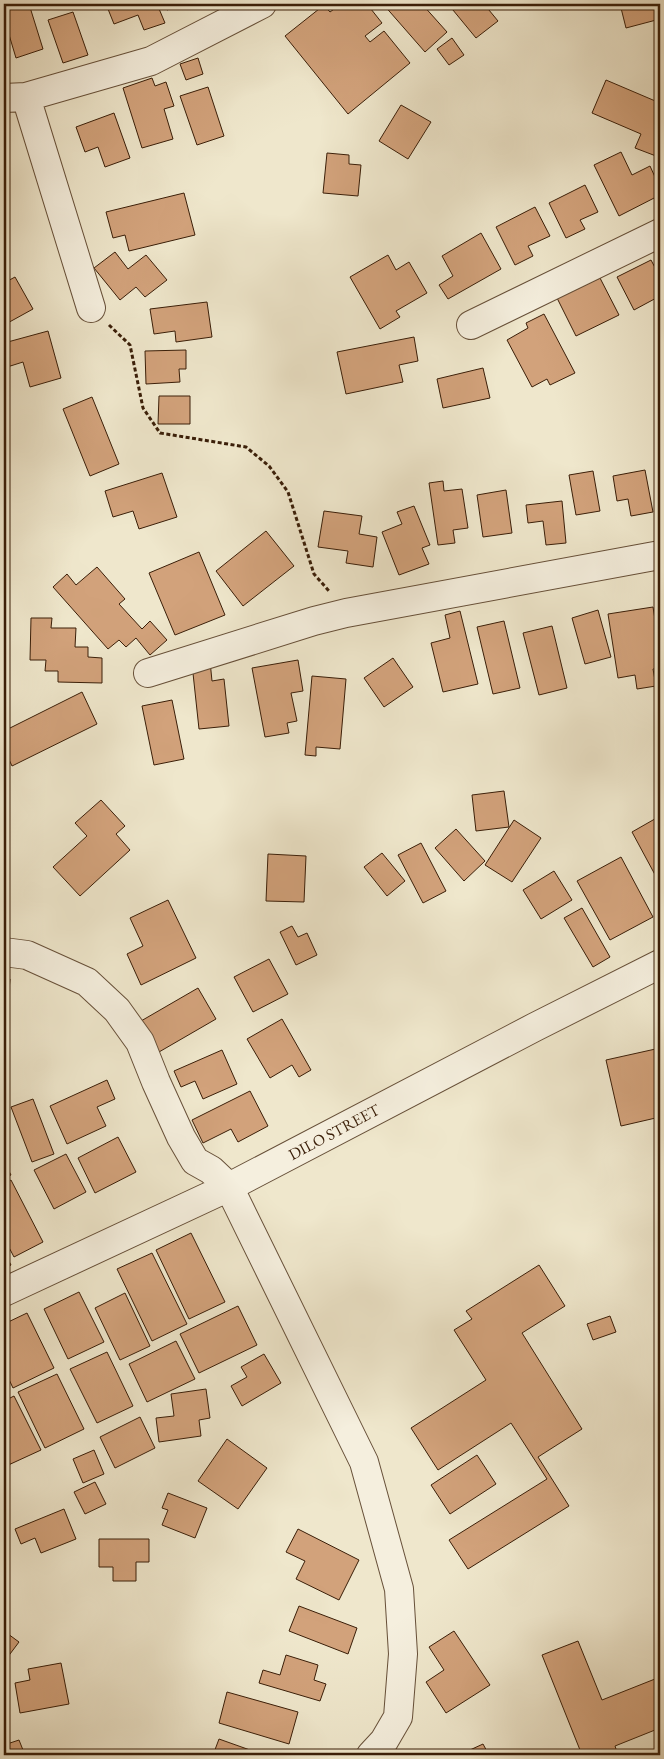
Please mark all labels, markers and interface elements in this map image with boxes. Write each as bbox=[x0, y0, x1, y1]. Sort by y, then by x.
street label: DILO STREET bbox=[285, 1099, 384, 1165]

